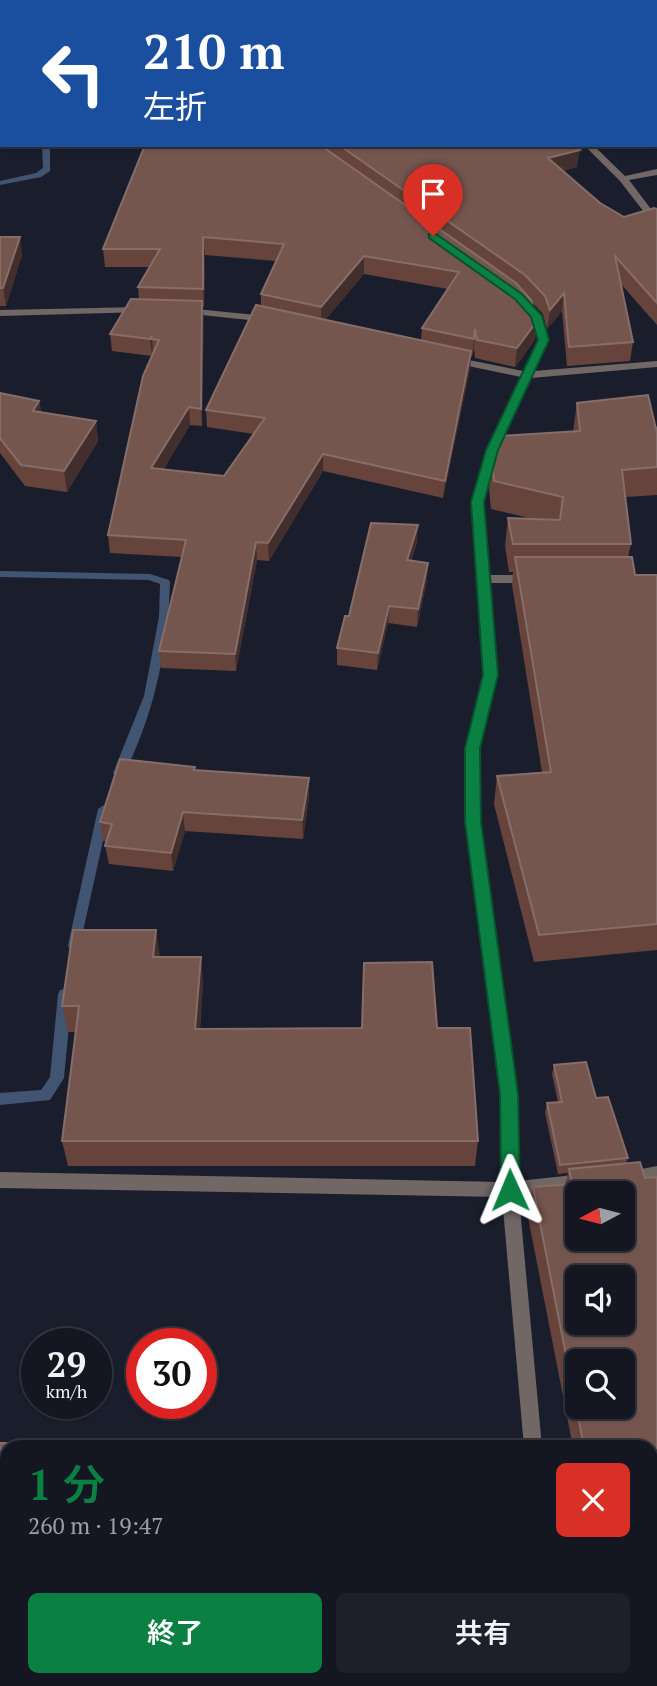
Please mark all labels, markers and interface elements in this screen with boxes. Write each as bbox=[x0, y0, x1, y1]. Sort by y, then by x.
text: 210 m bbox=[143, 18, 285, 83]
icon: left bbox=[28, 28, 119, 119]
text: 左折 bbox=[143, 85, 207, 127]
pin bbox=[403, 164, 463, 236]
icon: arrive bbox=[414, 175, 452, 213]
position arrow bbox=[473, 1153, 547, 1227]
north arrow bbox=[565, 1181, 635, 1251]
map controls bbox=[565, 1181, 635, 1419]
button: sound bbox=[565, 1265, 635, 1335]
speed limit sign: 30 bbox=[126, 1328, 217, 1419]
text: 29 bbox=[47, 1341, 86, 1387]
button: search bbox=[565, 1349, 635, 1419]
text: km/h bbox=[46, 1379, 87, 1403]
text: 1 分 bbox=[28, 1456, 105, 1512]
button: close bbox=[556, 1463, 630, 1537]
text: 260 m · 19:47 bbox=[28, 1510, 163, 1541]
button: 終了 bbox=[28, 1593, 322, 1673]
button: 共有 bbox=[336, 1593, 630, 1673]

